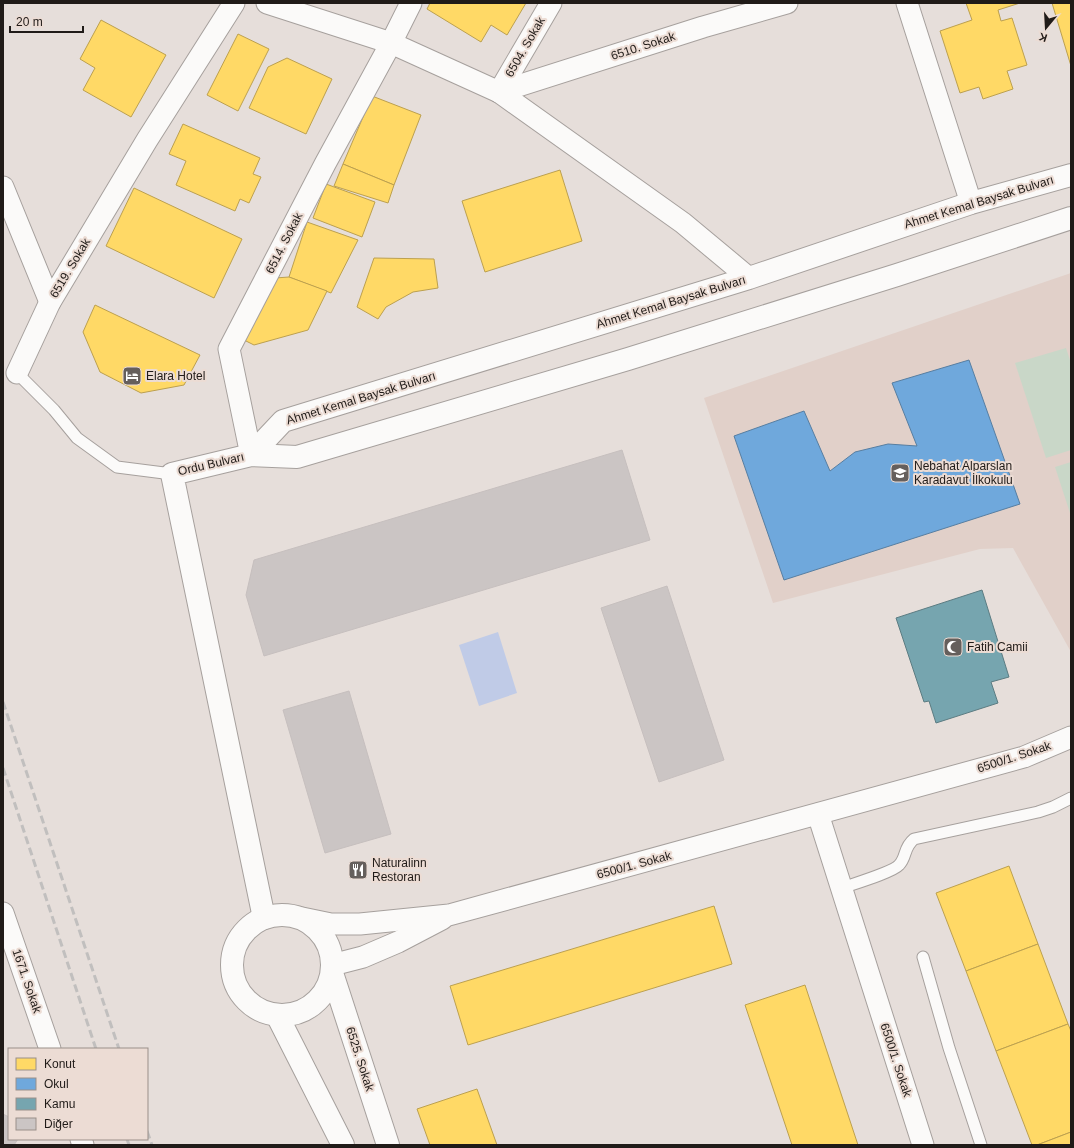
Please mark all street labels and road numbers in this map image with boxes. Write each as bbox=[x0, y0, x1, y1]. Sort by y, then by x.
street label: 6504. Sokak bbox=[502, 14, 548, 79]
street label: 6510. Sokak bbox=[609, 29, 678, 63]
street label: Ahmet Kemal Baysak Bulvarı bbox=[903, 173, 1055, 231]
street label: 6514. Sokak bbox=[263, 209, 306, 276]
street label: 6519. Sokak bbox=[47, 235, 94, 300]
street label: Ahmet Kemal Baysak Bulvarı bbox=[595, 273, 747, 331]
street label: Ahmet Kemal Baysak Bulvarı bbox=[285, 369, 437, 427]
street label: Ordu Bulvarı bbox=[177, 450, 245, 478]
street label: 6500/1. Sokak bbox=[975, 738, 1054, 776]
street label: 6500/1. Sokak bbox=[595, 848, 674, 882]
street label: 1671. Sokak bbox=[10, 947, 45, 1016]
street label: 6500/1. Sokak bbox=[877, 1021, 915, 1100]
street label: 6525. Sokak bbox=[343, 1025, 377, 1094]

